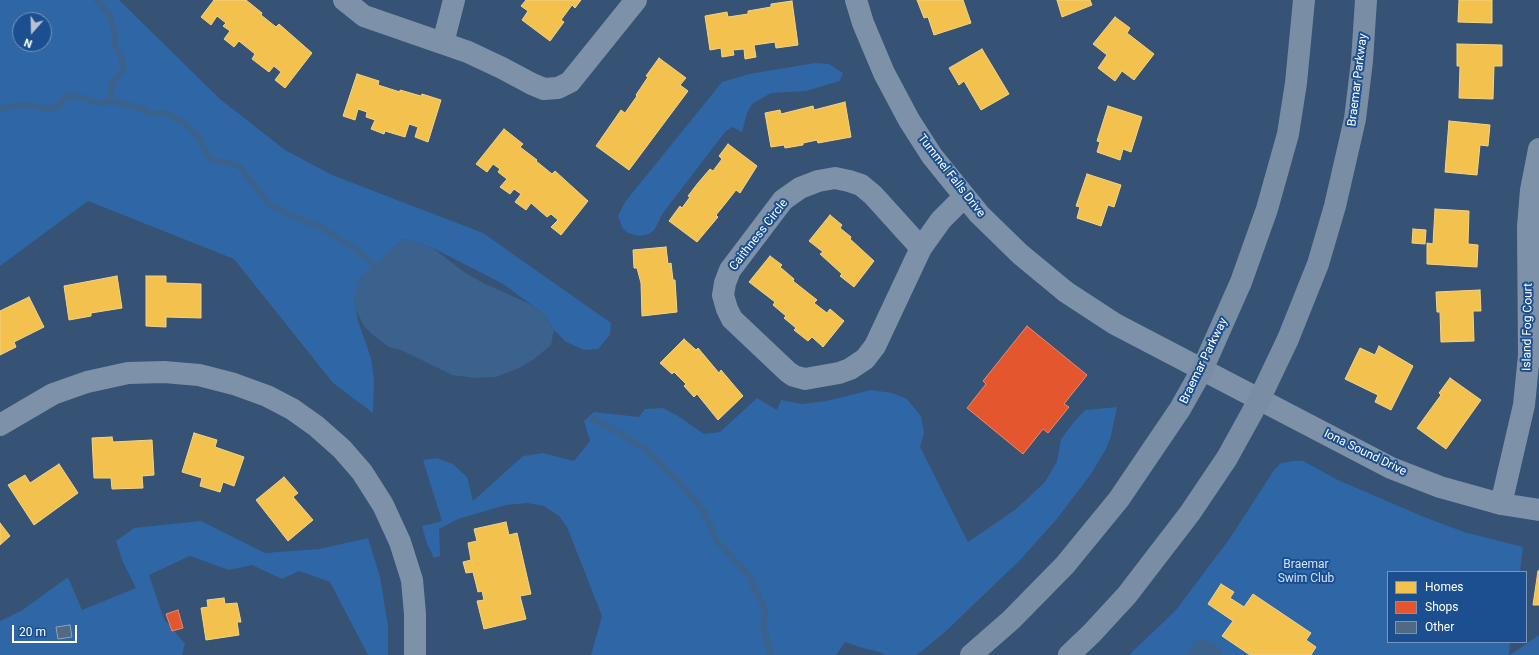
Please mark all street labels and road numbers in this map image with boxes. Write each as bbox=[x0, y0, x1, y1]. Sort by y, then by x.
street label: Braemar Parkway bbox=[1345, 33, 1371, 127]
street label: Tummel Falls Drive bbox=[914, 132, 988, 220]
street label: Caithness Circle bbox=[727, 197, 791, 273]
street label: Island Fog Court bbox=[1520, 283, 1536, 371]
street label: Braemar Parkway bbox=[1177, 316, 1231, 406]
street label: Iona Sound Drive bbox=[1321, 427, 1409, 479]

